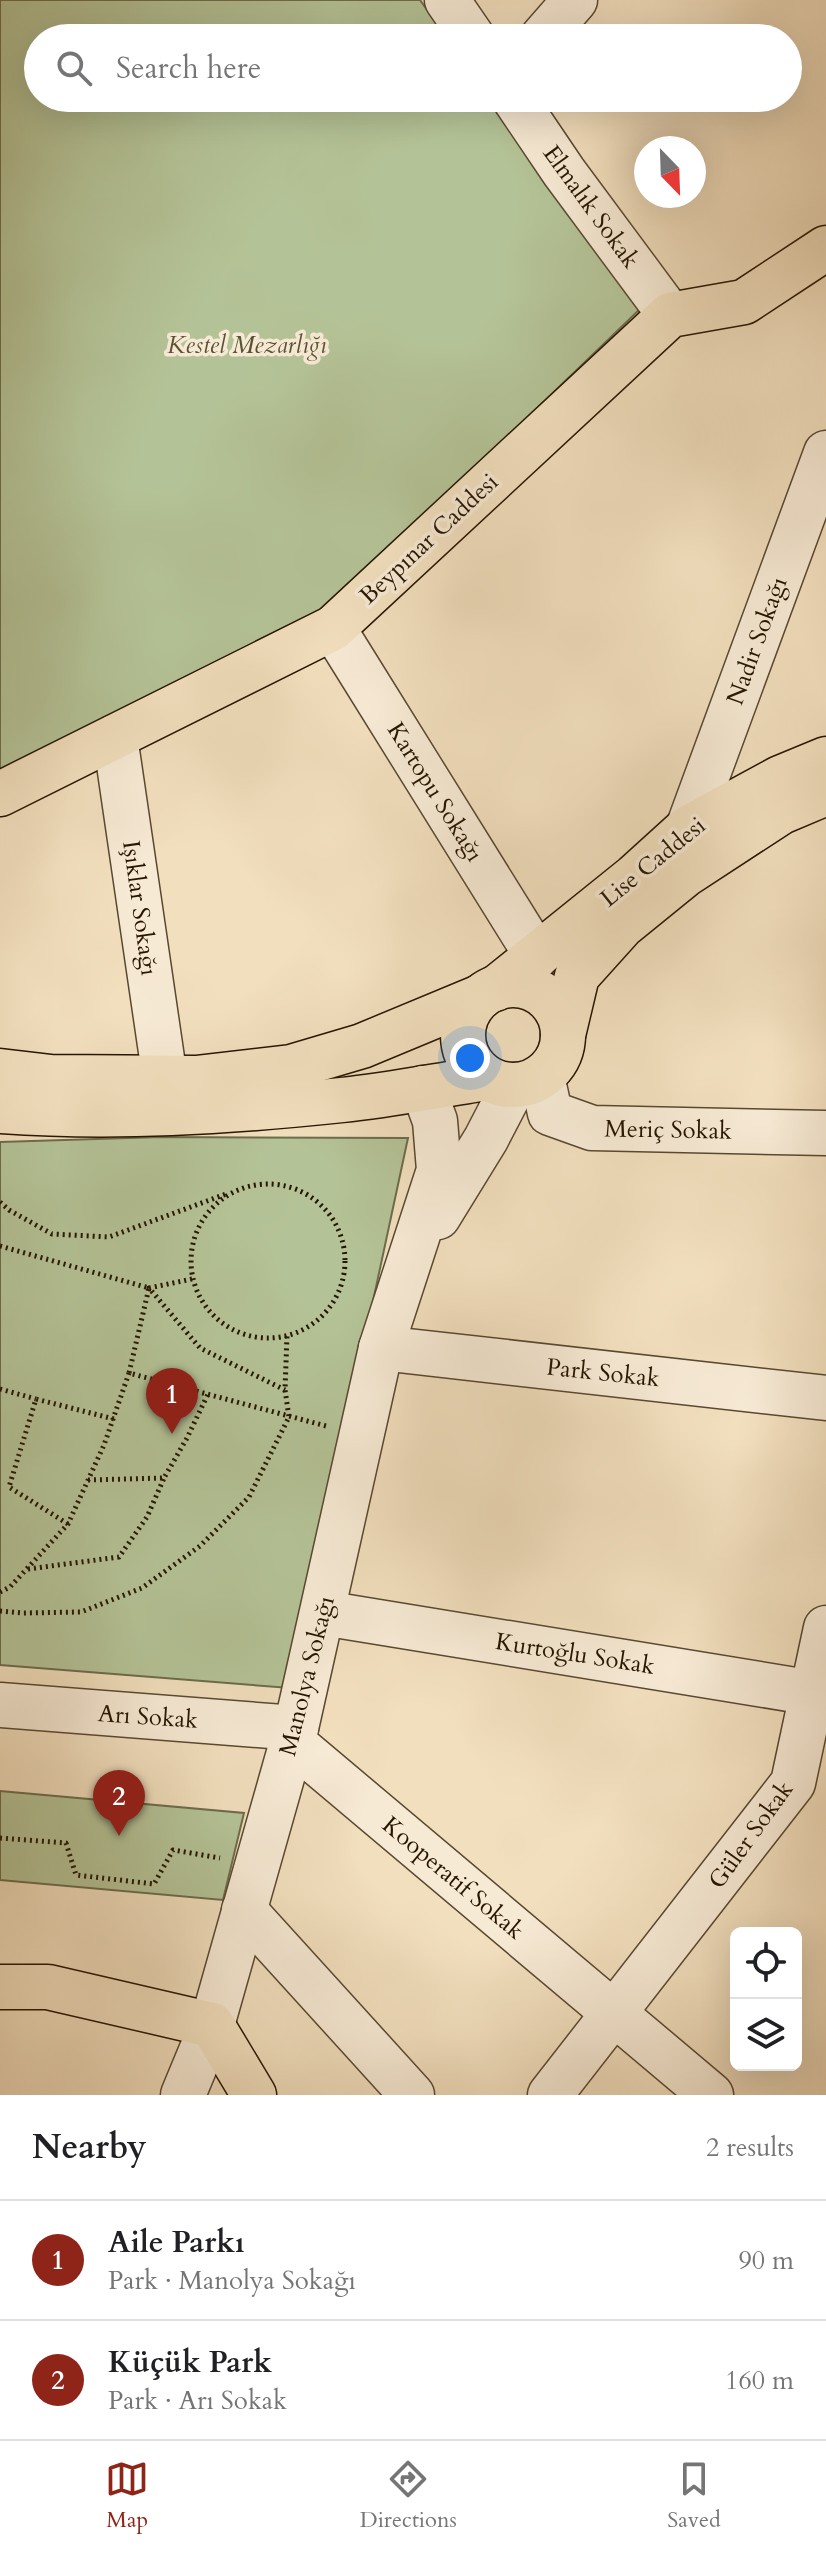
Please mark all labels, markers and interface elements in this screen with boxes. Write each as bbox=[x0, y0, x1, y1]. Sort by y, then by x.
search box bbox=[24, 24, 802, 112]
icon: search bbox=[52, 46, 96, 90]
text: Search here bbox=[116, 48, 261, 89]
north arrow bbox=[634, 136, 706, 208]
street label: Elmalık Sokak bbox=[535, 139, 647, 275]
park label: Kestel Mezarlığı bbox=[167, 329, 327, 362]
street label: Beypınar Caddesi bbox=[352, 466, 506, 612]
street label: Nadir Sokağı bbox=[719, 572, 796, 710]
street label: Kartopu Sokağı bbox=[379, 716, 491, 868]
street label: Lise Caddesi bbox=[593, 809, 713, 915]
street label: Işıklar Sokağı bbox=[114, 838, 166, 978]
your location bbox=[450, 1038, 490, 1078]
street label: Meriç Sokak bbox=[604, 1112, 732, 1148]
street label: Park Sokak bbox=[545, 1351, 661, 1395]
pin: 1 bbox=[146, 1368, 198, 1434]
street label: Manolya Sokağı bbox=[271, 1592, 343, 1759]
street label: Kurtoğlu Sokak bbox=[493, 1625, 657, 1683]
street label: Arı Sokak bbox=[97, 1697, 199, 1737]
pin: 2 bbox=[93, 1770, 145, 1836]
street label: Güler Sokak bbox=[701, 1774, 801, 1895]
street label: Kooperatif Sokak bbox=[375, 1809, 531, 1947]
map controls bbox=[730, 1927, 802, 2071]
button: locate bbox=[730, 1927, 802, 1999]
button: layers bbox=[730, 1999, 802, 2071]
text: Nearby bbox=[32, 2124, 147, 2170]
text: 2 results bbox=[706, 2130, 794, 2165]
text: Aile Parkı bbox=[108, 2222, 245, 2263]
text: 1 bbox=[51, 2243, 65, 2278]
text: 90 m bbox=[738, 2243, 794, 2278]
text: Park · Manolya Sokağı bbox=[108, 2263, 356, 2298]
text: Küçük Park bbox=[108, 2342, 272, 2383]
text: 2 bbox=[51, 2363, 65, 2398]
text: 160 m bbox=[725, 2363, 794, 2398]
text: Park · Arı Sokak bbox=[108, 2383, 287, 2418]
tab: Map bbox=[105, 2457, 149, 2535]
tab: Directions bbox=[360, 2457, 457, 2535]
tab: Saved bbox=[667, 2457, 721, 2535]

